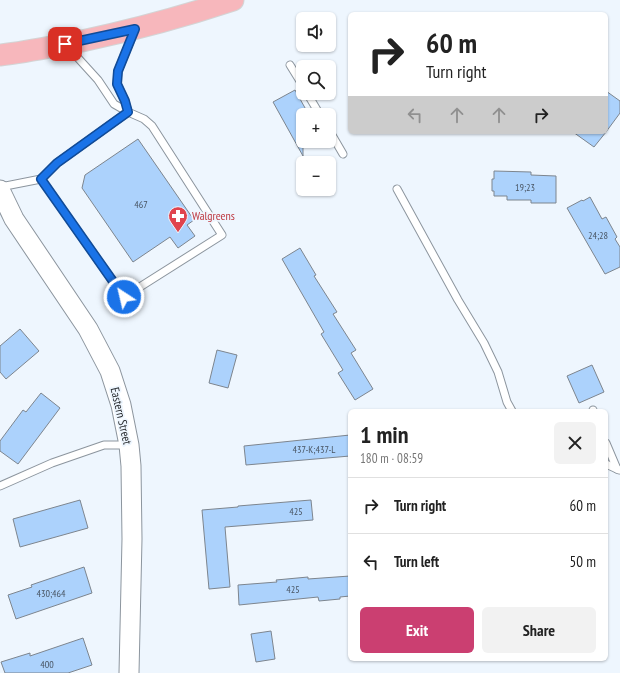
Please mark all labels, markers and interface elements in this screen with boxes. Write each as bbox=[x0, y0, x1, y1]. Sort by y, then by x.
map controls bbox=[296, 12, 336, 196]
button: sound bbox=[296, 12, 336, 52]
text: 60 m bbox=[426, 24, 477, 61]
pin bbox=[48, 27, 82, 61]
icon: right bbox=[360, 28, 412, 80]
icon: arrive bbox=[54, 33, 76, 55]
button: search bbox=[296, 60, 336, 100]
text: Turn right bbox=[426, 60, 486, 83]
icon: left bbox=[404, 104, 426, 126]
icon: ahead bbox=[446, 104, 468, 126]
icon: ahead bbox=[488, 104, 510, 126]
icon: right bbox=[530, 104, 552, 126]
button: + bbox=[296, 108, 336, 148]
button: − bbox=[296, 156, 336, 196]
house number: 19;23 bbox=[515, 181, 535, 194]
house number: 467 bbox=[134, 198, 148, 211]
pharmacy icon: Walgreens bbox=[167, 205, 189, 233]
place label: Walgreens bbox=[192, 208, 235, 223]
house number: 24;28 bbox=[588, 229, 608, 242]
position arrow bbox=[103, 276, 145, 318]
street label: Eastern Street bbox=[108, 386, 135, 447]
text: 1 min bbox=[360, 419, 408, 450]
button: close bbox=[554, 422, 596, 464]
house number: 437-K;437-L bbox=[292, 443, 336, 456]
text: 180 m · 08:59 bbox=[360, 450, 423, 467]
icon: right bbox=[360, 495, 382, 517]
text: Turn right bbox=[394, 496, 446, 515]
text: 60 m bbox=[570, 496, 596, 515]
house number: 425 bbox=[289, 505, 303, 518]
icon: left bbox=[360, 551, 382, 573]
text: Turn left bbox=[394, 552, 439, 571]
text: 50 m bbox=[570, 552, 596, 571]
house number: 425 bbox=[286, 583, 300, 596]
house number: 430;464 bbox=[36, 587, 66, 600]
button: Exit bbox=[360, 607, 474, 653]
button: Share bbox=[482, 607, 596, 653]
house number: 400 bbox=[40, 658, 54, 671]

